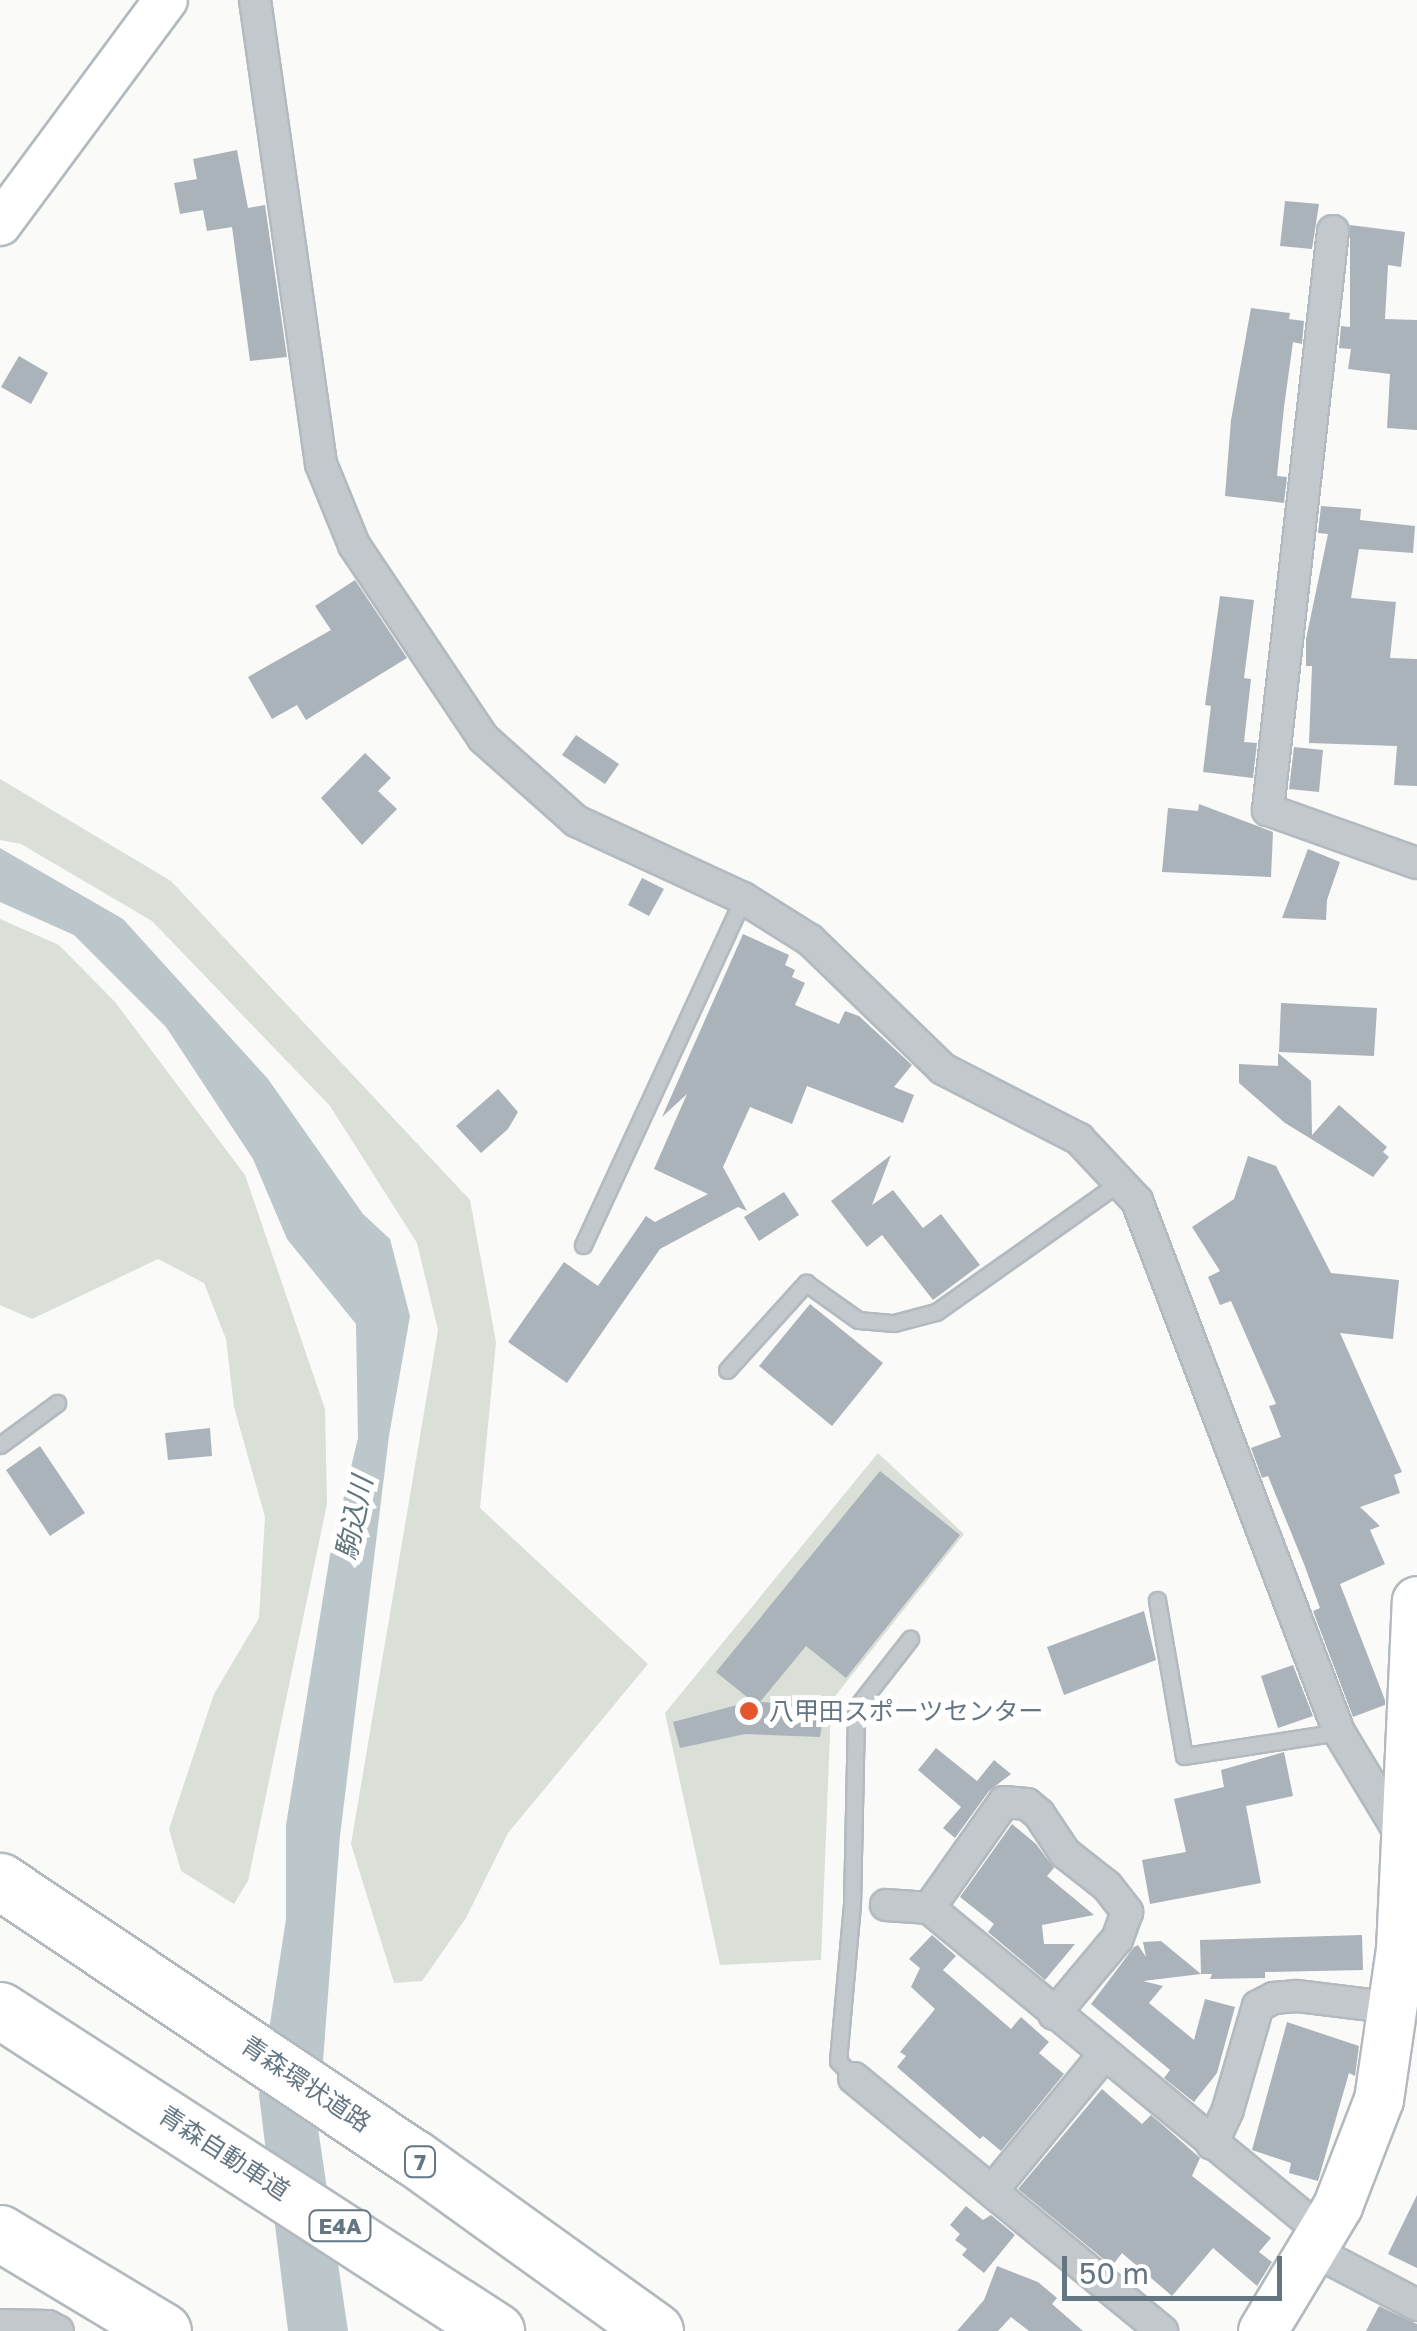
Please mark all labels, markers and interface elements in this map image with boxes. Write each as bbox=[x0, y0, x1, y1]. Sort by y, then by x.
water label: 駒込川 bbox=[329, 1473, 379, 1563]
place label: 八甲田スポーツセンター bbox=[769, 1696, 1044, 1726]
marker: 八甲田スポーツセンター bbox=[738, 1700, 760, 1722]
street label: 青森環状道路 bbox=[235, 2030, 377, 2138]
street label: 青森自動車道 bbox=[153, 2100, 295, 2206]
road number: 7 bbox=[402, 2145, 438, 2179]
road number: E4A bbox=[308, 2209, 372, 2243]
scale bar bbox=[1067, 2236, 1287, 2298]
text: 50 m bbox=[1079, 2255, 1149, 2291]

